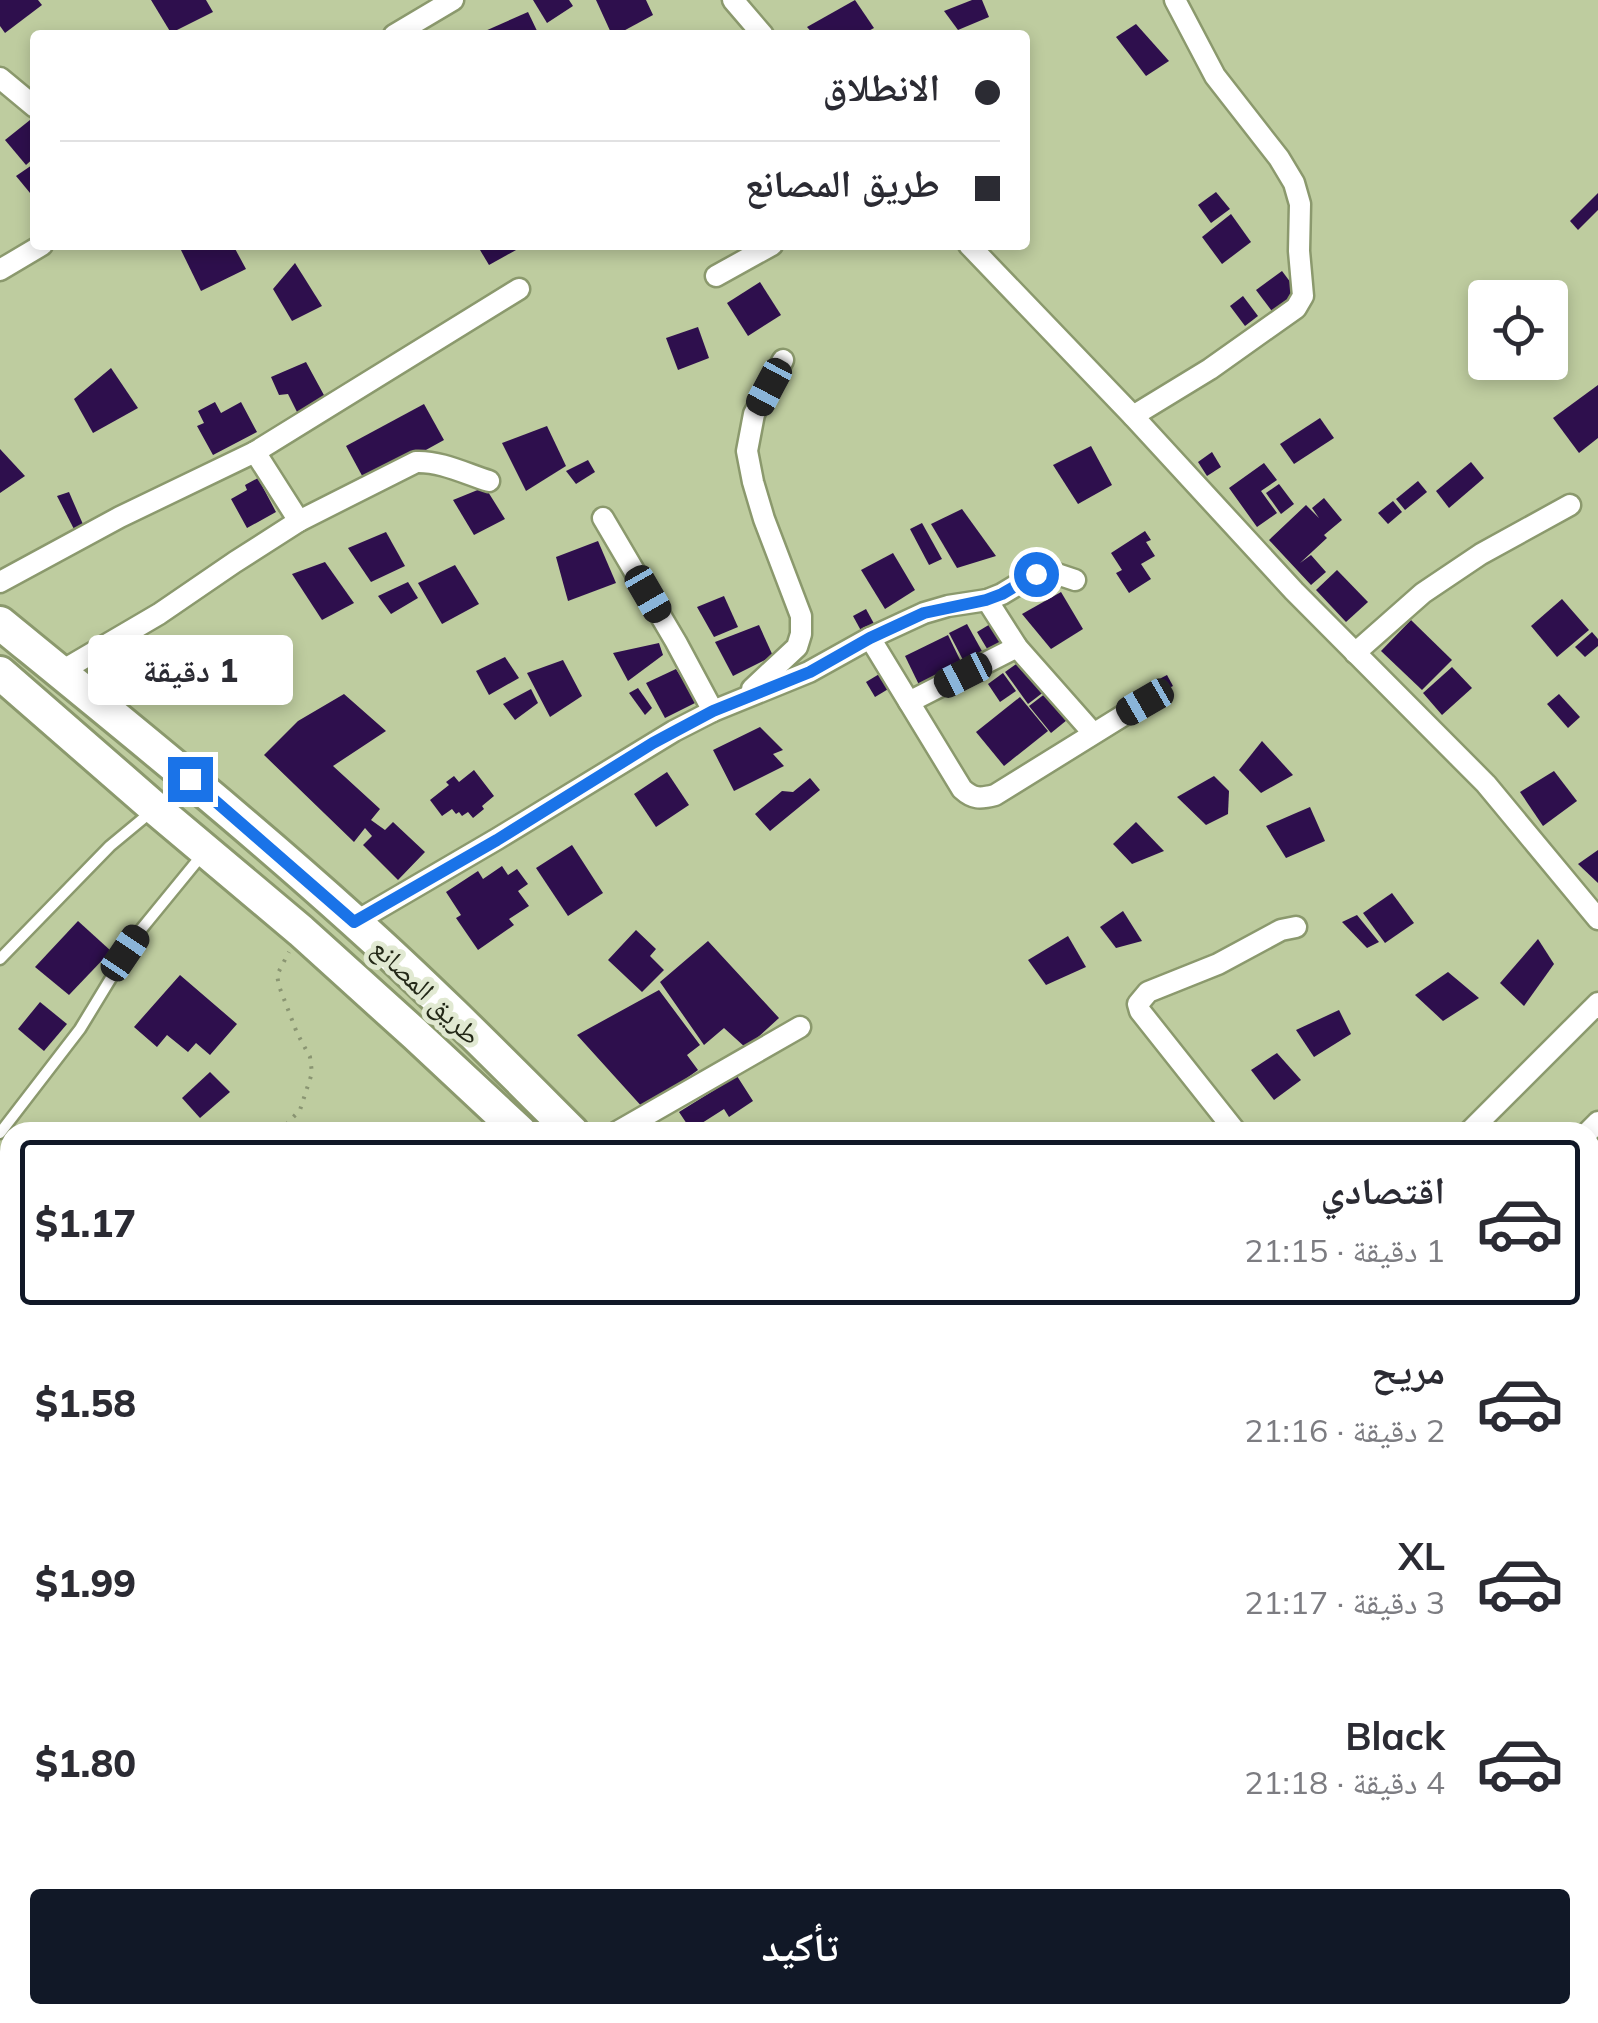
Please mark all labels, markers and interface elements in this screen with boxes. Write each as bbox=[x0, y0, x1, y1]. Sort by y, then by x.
text: الانطلاق bbox=[822, 63, 940, 111]
text: طريق المصانع bbox=[745, 159, 940, 207]
map controls bbox=[1468, 280, 1568, 380]
button: locate bbox=[1468, 280, 1568, 380]
car bbox=[742, 353, 796, 421]
route start bbox=[1014, 552, 1059, 597]
car bbox=[620, 561, 676, 627]
callout: 1 دقيقة bbox=[88, 634, 292, 704]
car bbox=[929, 648, 997, 702]
text: 1 دقيقة bbox=[143, 650, 238, 690]
car bbox=[1112, 674, 1178, 730]
route end bbox=[168, 757, 213, 802]
car bbox=[96, 920, 154, 986]
street label: طريق المصانع bbox=[364, 930, 489, 1053]
text: اقتصادي bbox=[1321, 1166, 1445, 1214]
icon: car bbox=[1475, 1178, 1565, 1268]
text: $1.17 bbox=[35, 1199, 136, 1247]
text: 1 دقيقة · 21:15 bbox=[1244, 1230, 1445, 1270]
text: مريح bbox=[1371, 1346, 1445, 1394]
icon: car bbox=[1475, 1358, 1565, 1448]
text: $1.58 bbox=[35, 1379, 136, 1427]
text: 2 دقيقة · 21:16 bbox=[1244, 1410, 1445, 1450]
text: XL bbox=[1398, 1532, 1445, 1580]
icon: car bbox=[1475, 1538, 1565, 1628]
text: $1.99 bbox=[35, 1559, 136, 1607]
text: 3 دقيقة · 21:17 bbox=[1244, 1582, 1445, 1622]
text: Black bbox=[1345, 1712, 1445, 1760]
icon: car bbox=[1475, 1718, 1565, 1808]
text: $1.80 bbox=[35, 1739, 136, 1787]
text: 4 دقيقة · 21:18 bbox=[1244, 1762, 1445, 1802]
button: تأكيد bbox=[30, 1889, 1570, 2004]

